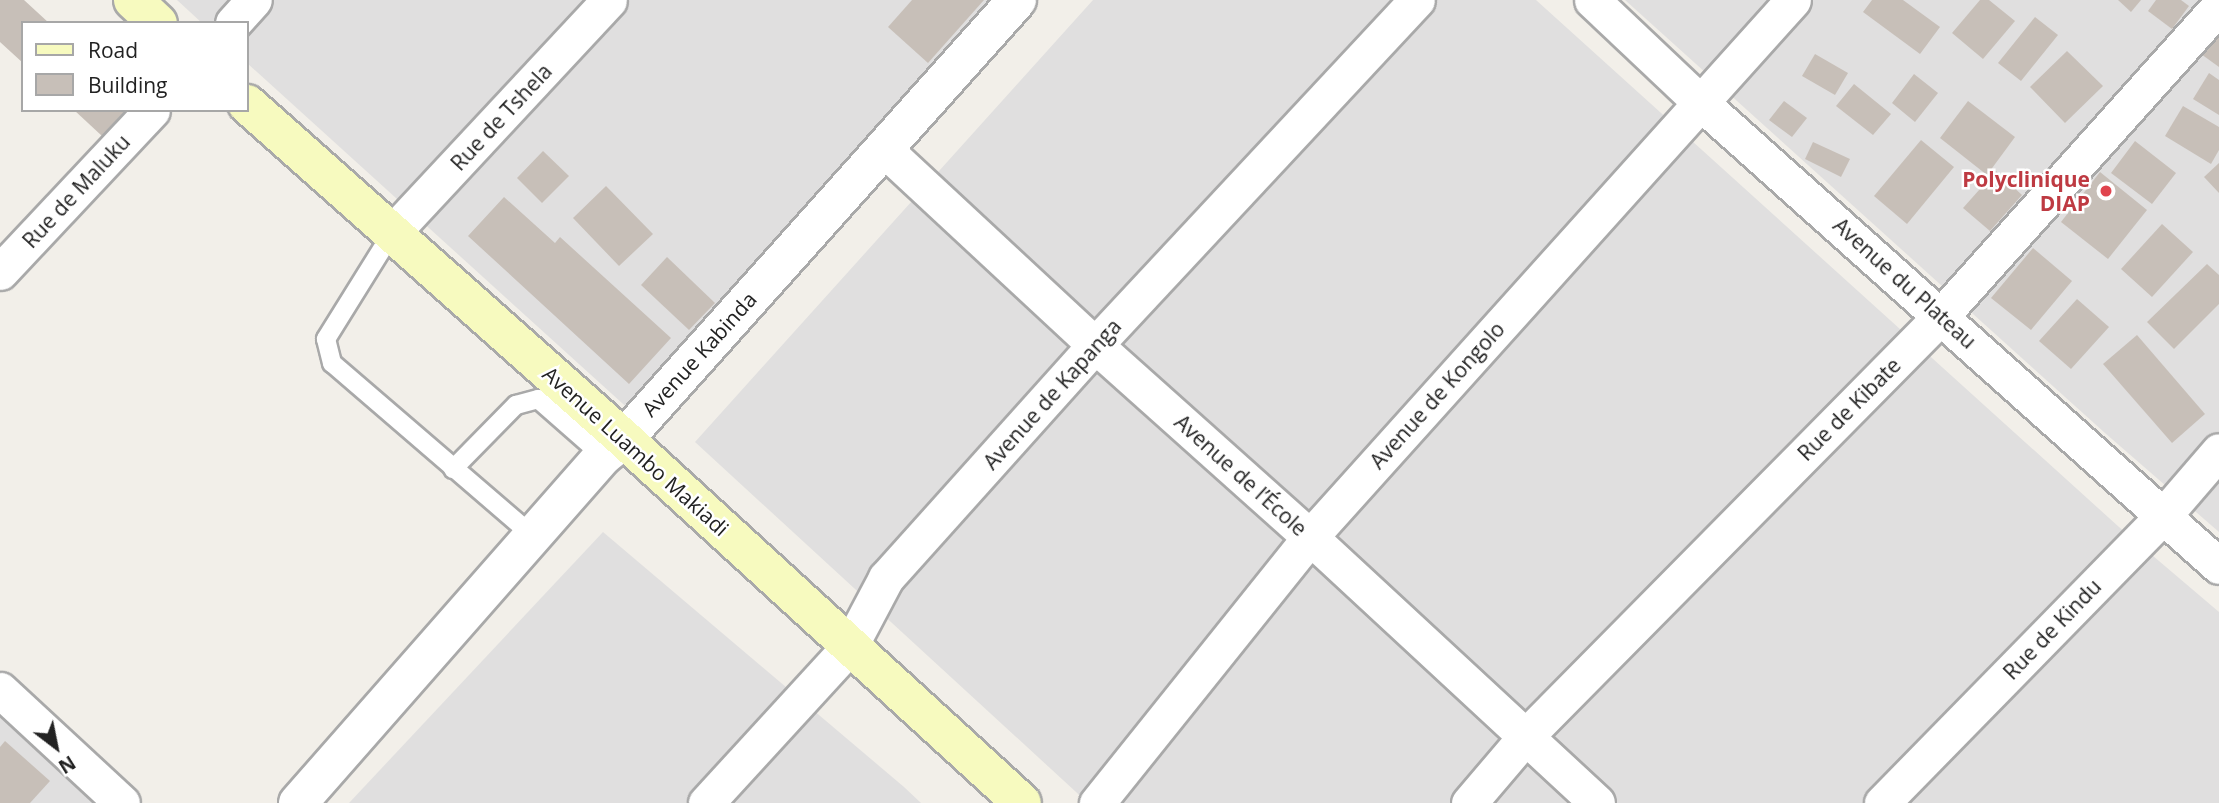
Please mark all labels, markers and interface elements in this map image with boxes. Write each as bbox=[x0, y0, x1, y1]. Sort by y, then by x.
legend bbox=[21, 21, 248, 112]
text: Road bbox=[88, 36, 138, 64]
street label: Rue de Tshela bbox=[445, 59, 557, 175]
text: Building bbox=[88, 71, 167, 99]
street label: Rue de Maluku bbox=[17, 129, 135, 253]
place label: Polyclinique DIAP bbox=[1962, 166, 2090, 216]
marker: Polyclinique DIAP bbox=[2096, 181, 2116, 201]
street label: Avenue du Plateau bbox=[1829, 212, 1981, 354]
street label: Avenue Kabinda bbox=[637, 287, 761, 421]
street label: Avenue de Kapanga bbox=[978, 314, 1126, 474]
street label: Avenue de Kongolo bbox=[1364, 316, 1510, 474]
street label: Rue de Kibate bbox=[1792, 352, 1906, 466]
street label: Avenue Luambo Makiadi bbox=[538, 361, 734, 541]
street label: Avenue de l’École bbox=[1170, 409, 1312, 541]
street label: Rue de Kindu bbox=[1998, 574, 2106, 684]
north arrow bbox=[21, 712, 91, 782]
text: N bbox=[54, 750, 81, 780]

